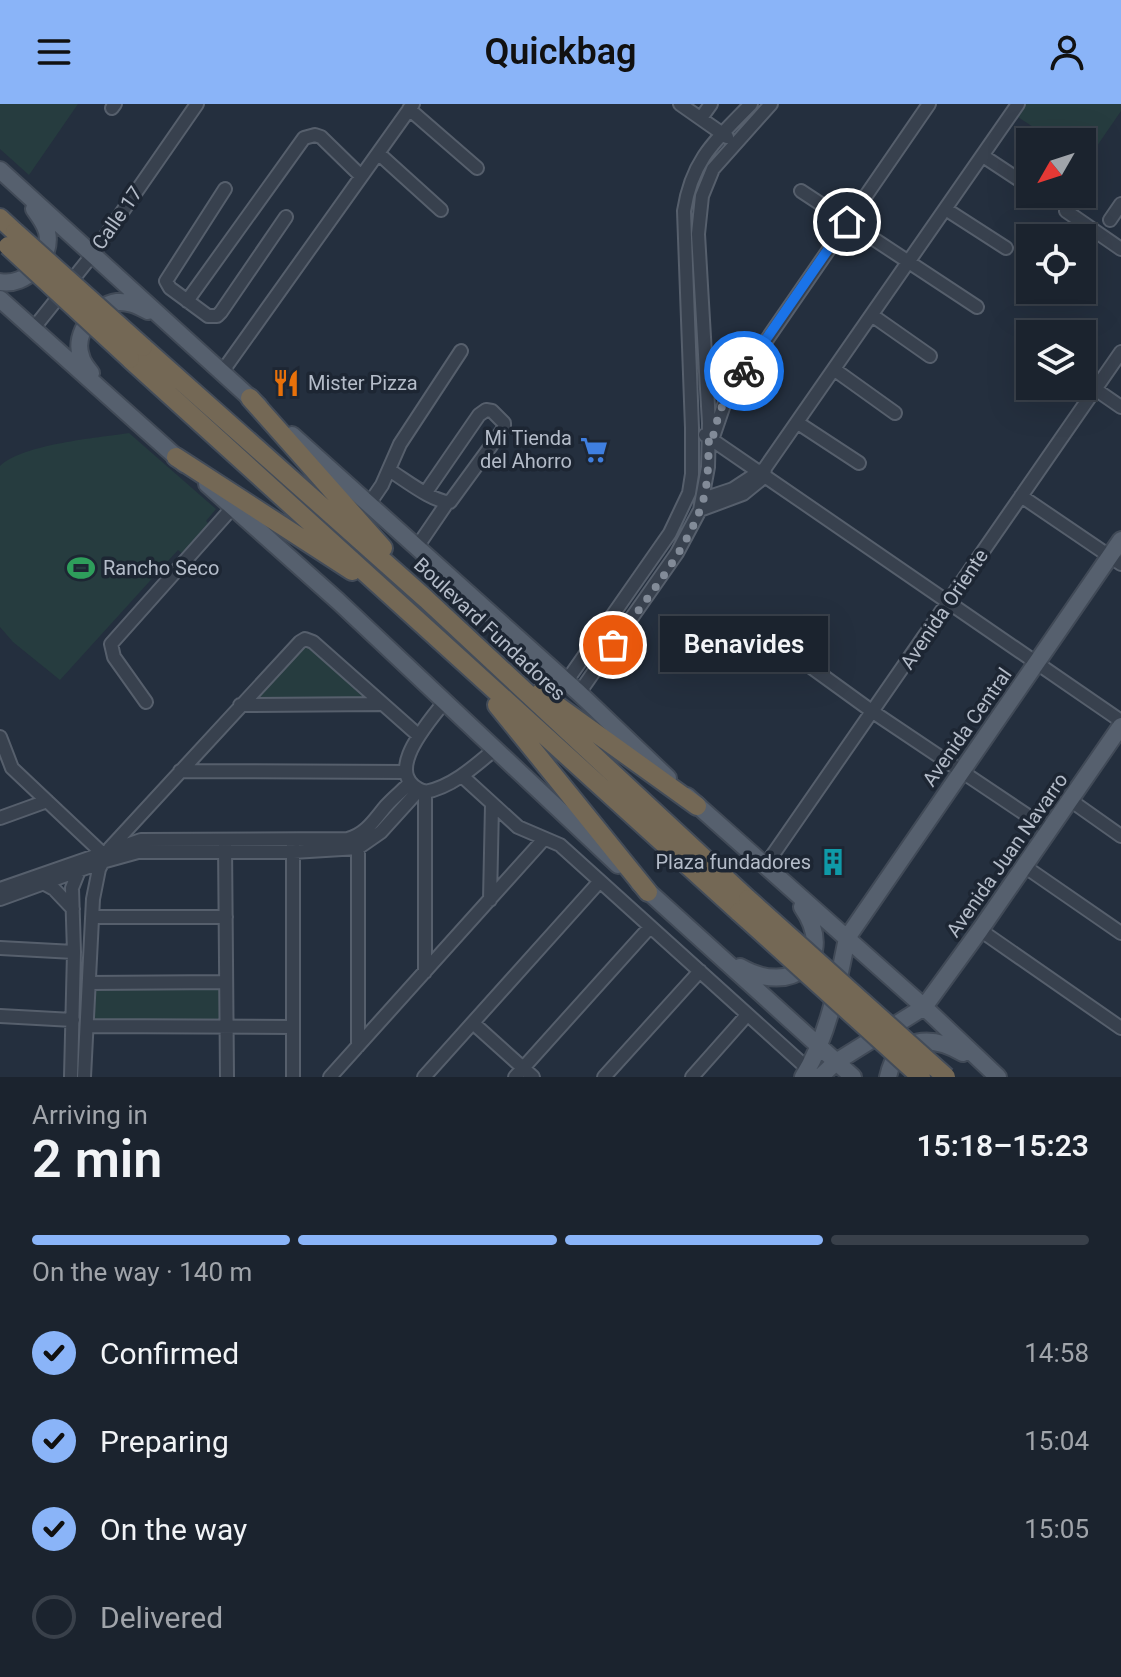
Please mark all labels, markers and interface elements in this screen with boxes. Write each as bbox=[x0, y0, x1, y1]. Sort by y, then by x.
icon: menu bbox=[32, 30, 76, 74]
icon: person bbox=[1045, 30, 1089, 74]
text: Quickbag bbox=[484, 31, 637, 73]
north arrow bbox=[1016, 128, 1096, 208]
map controls bbox=[1016, 128, 1096, 400]
street label: Calle 17 bbox=[87, 182, 147, 254]
pin bbox=[813, 188, 881, 256]
icon: home bbox=[825, 200, 869, 244]
button: locate bbox=[1016, 224, 1096, 304]
button: layers bbox=[1016, 320, 1096, 400]
courier bbox=[704, 331, 784, 411]
icon: bike bbox=[722, 349, 766, 393]
restaurant icon: Mister Pizza bbox=[271, 368, 301, 398]
place label: Mister Pizza bbox=[308, 371, 418, 395]
place label: Mi Tienda del Ahorro bbox=[480, 426, 572, 473]
supermarket icon: Mi Tienda del Ahorro bbox=[579, 435, 609, 465]
street label: Avenida Oriente bbox=[895, 544, 993, 674]
street label: Boulevard Fundadores bbox=[409, 552, 571, 706]
sports icon: Rancho Seco bbox=[66, 553, 96, 583]
place label: Rancho Seco bbox=[103, 556, 219, 580]
pin bbox=[579, 611, 647, 679]
callout: Benavides bbox=[661, 617, 829, 673]
icon: bag bbox=[591, 623, 635, 667]
text: Benavides bbox=[684, 629, 804, 659]
street label: Avenida Central bbox=[917, 663, 1017, 791]
street label: Avenida Juan Navarro bbox=[941, 768, 1073, 942]
building icon: Plaza fundadores bbox=[818, 847, 848, 877]
place label: Plaza fundadores bbox=[655, 850, 811, 874]
text: Arriving in bbox=[32, 1100, 148, 1130]
text: 15:18–15:23 bbox=[916, 1128, 1089, 1163]
text: 2 min bbox=[32, 1129, 162, 1190]
text: On the way · 140 m bbox=[32, 1257, 252, 1287]
icon: check bbox=[32, 1331, 76, 1375]
text: Confirmed bbox=[100, 1336, 239, 1371]
text: 14:58 bbox=[1024, 1338, 1089, 1368]
icon: check bbox=[32, 1419, 76, 1463]
text: Preparing bbox=[100, 1424, 229, 1459]
text: 15:04 bbox=[1024, 1426, 1089, 1456]
icon: check bbox=[32, 1507, 76, 1551]
text: On the way bbox=[100, 1512, 247, 1547]
text: 15:05 bbox=[1024, 1514, 1089, 1544]
text: Delivered bbox=[100, 1600, 223, 1635]

